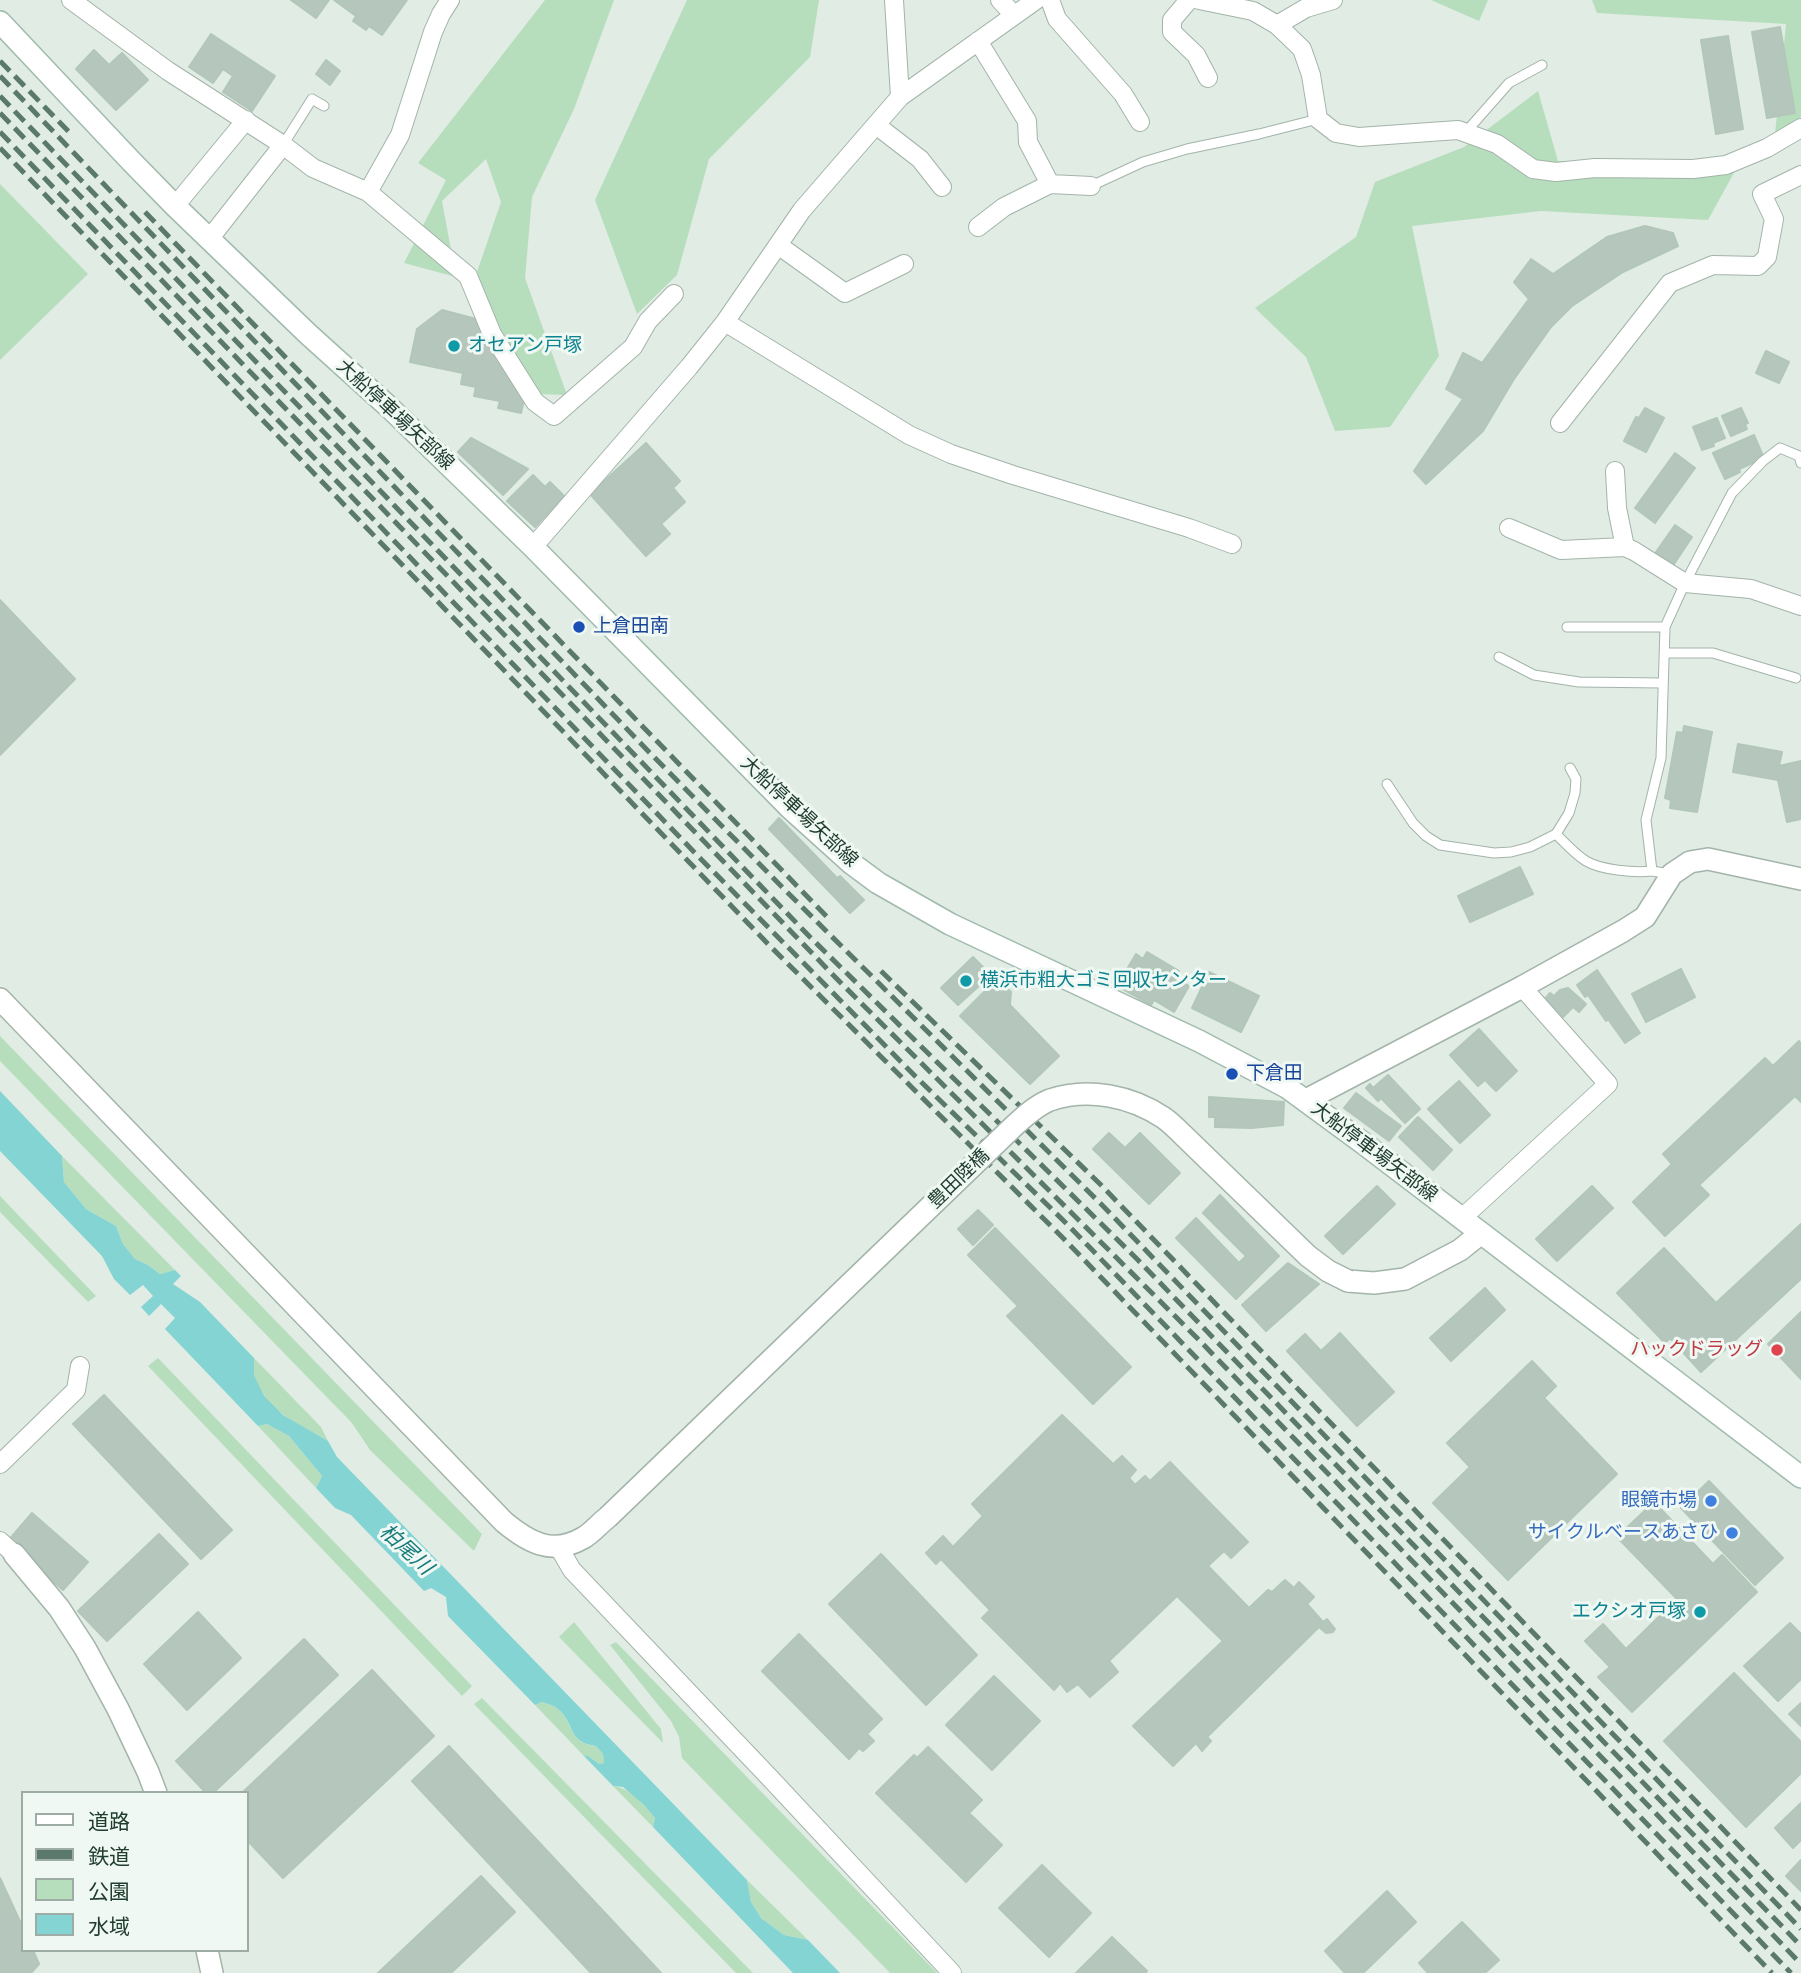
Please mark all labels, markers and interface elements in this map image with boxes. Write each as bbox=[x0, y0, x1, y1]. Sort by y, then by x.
place label: オセアン戸塚 bbox=[468, 335, 582, 357]
marker: オセアン戸塚 bbox=[446, 338, 462, 354]
street label: 大船停車場矢部線 bbox=[332, 355, 458, 475]
place label: 上倉田南 bbox=[593, 616, 669, 638]
marker: 上倉田南 bbox=[571, 619, 587, 635]
street label: 大船停車場矢部線 bbox=[736, 752, 862, 872]
place label: 横浜市粗大ゴミ回収センター bbox=[980, 970, 1227, 992]
marker: 横浜市粗大ゴミ回収センター bbox=[958, 973, 974, 989]
place label: 下倉田 bbox=[1246, 1063, 1303, 1085]
marker: 下倉田 bbox=[1224, 1066, 1240, 1082]
street label: 大船停車場矢部線 bbox=[1306, 1097, 1442, 1207]
street label: 豊田陸橋 bbox=[924, 1144, 994, 1214]
place label: ハックドラッグ bbox=[1630, 1339, 1763, 1361]
marker: ハックドラッグ bbox=[1769, 1342, 1785, 1358]
place label: 眼鏡市場 bbox=[1621, 1490, 1697, 1512]
marker: 眼鏡市場 bbox=[1703, 1493, 1719, 1509]
water label: 柏尾川 bbox=[374, 1519, 438, 1581]
place label: サイクルベースあさひ bbox=[1528, 1522, 1718, 1544]
marker: サイクルベースあさひ bbox=[1724, 1525, 1740, 1541]
place label: エクシオ戸塚 bbox=[1572, 1601, 1686, 1623]
marker: エクシオ戸塚 bbox=[1692, 1604, 1708, 1620]
legend bbox=[21, 1791, 248, 1952]
text: 道路 bbox=[88, 1808, 130, 1835]
text: 鉄道 bbox=[88, 1843, 130, 1870]
text: 公園 bbox=[88, 1878, 130, 1905]
text: 水域 bbox=[88, 1913, 130, 1940]

